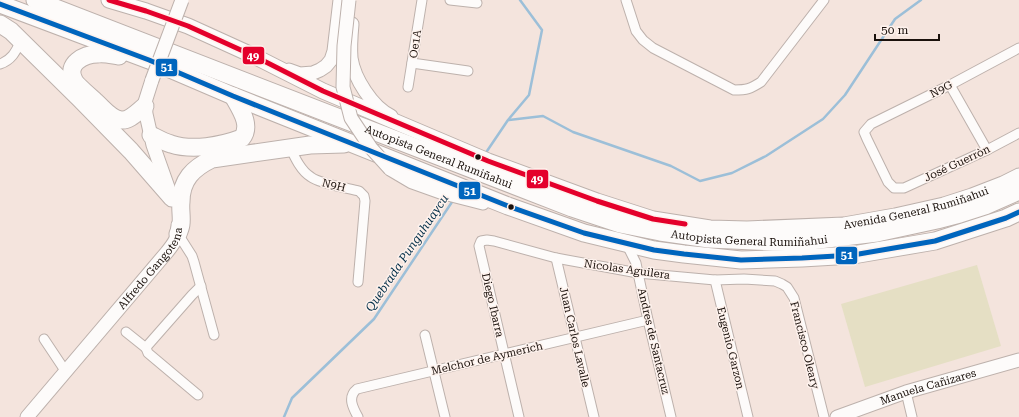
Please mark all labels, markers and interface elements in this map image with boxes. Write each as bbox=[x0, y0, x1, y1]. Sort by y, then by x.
scale bar bbox=[875, 16, 939, 42]
text: 50 m bbox=[881, 23, 908, 37]
street label: Oe1A bbox=[407, 29, 424, 59]
line badge: 49 bbox=[242, 46, 265, 65]
text: 49 bbox=[247, 50, 259, 63]
line badge: 51 bbox=[155, 58, 178, 77]
text: 51 bbox=[161, 61, 173, 74]
street label: N9G bbox=[928, 78, 955, 101]
street label: Autopista General Rumiñahui bbox=[363, 122, 515, 191]
street label: José Guerròn bbox=[922, 142, 992, 184]
unlabelled marker bbox=[473, 152, 483, 162]
line badge: 49 bbox=[526, 169, 549, 189]
text: 49 bbox=[531, 173, 543, 186]
street label: N9H bbox=[321, 176, 347, 195]
line badge: 51 bbox=[458, 181, 481, 200]
street label: Avenida General Rumiñahui bbox=[842, 184, 991, 232]
text: 51 bbox=[464, 185, 476, 198]
water label: Quebrada Punguhuaycu bbox=[363, 192, 451, 314]
unlabelled marker bbox=[506, 202, 516, 212]
street label: Alfredo Gangotena bbox=[115, 227, 185, 312]
street label: Autopista General Rumiñahui bbox=[670, 228, 829, 249]
line badge: 51 bbox=[835, 246, 858, 265]
text: 51 bbox=[841, 249, 853, 262]
street label: Nicolas Aguilera bbox=[583, 257, 671, 282]
street label: Diego Ibarra bbox=[479, 272, 506, 339]
street label: Juan Carlos Lavalle bbox=[557, 286, 592, 389]
street label: Andres de Santacruz bbox=[635, 287, 672, 396]
street label: Francisco Oleary bbox=[787, 300, 822, 391]
street label: Eugenio Garzon bbox=[714, 306, 747, 391]
street label: Melchor de Aymerich bbox=[430, 339, 544, 378]
street label: Manuela Cañizares bbox=[878, 366, 978, 408]

